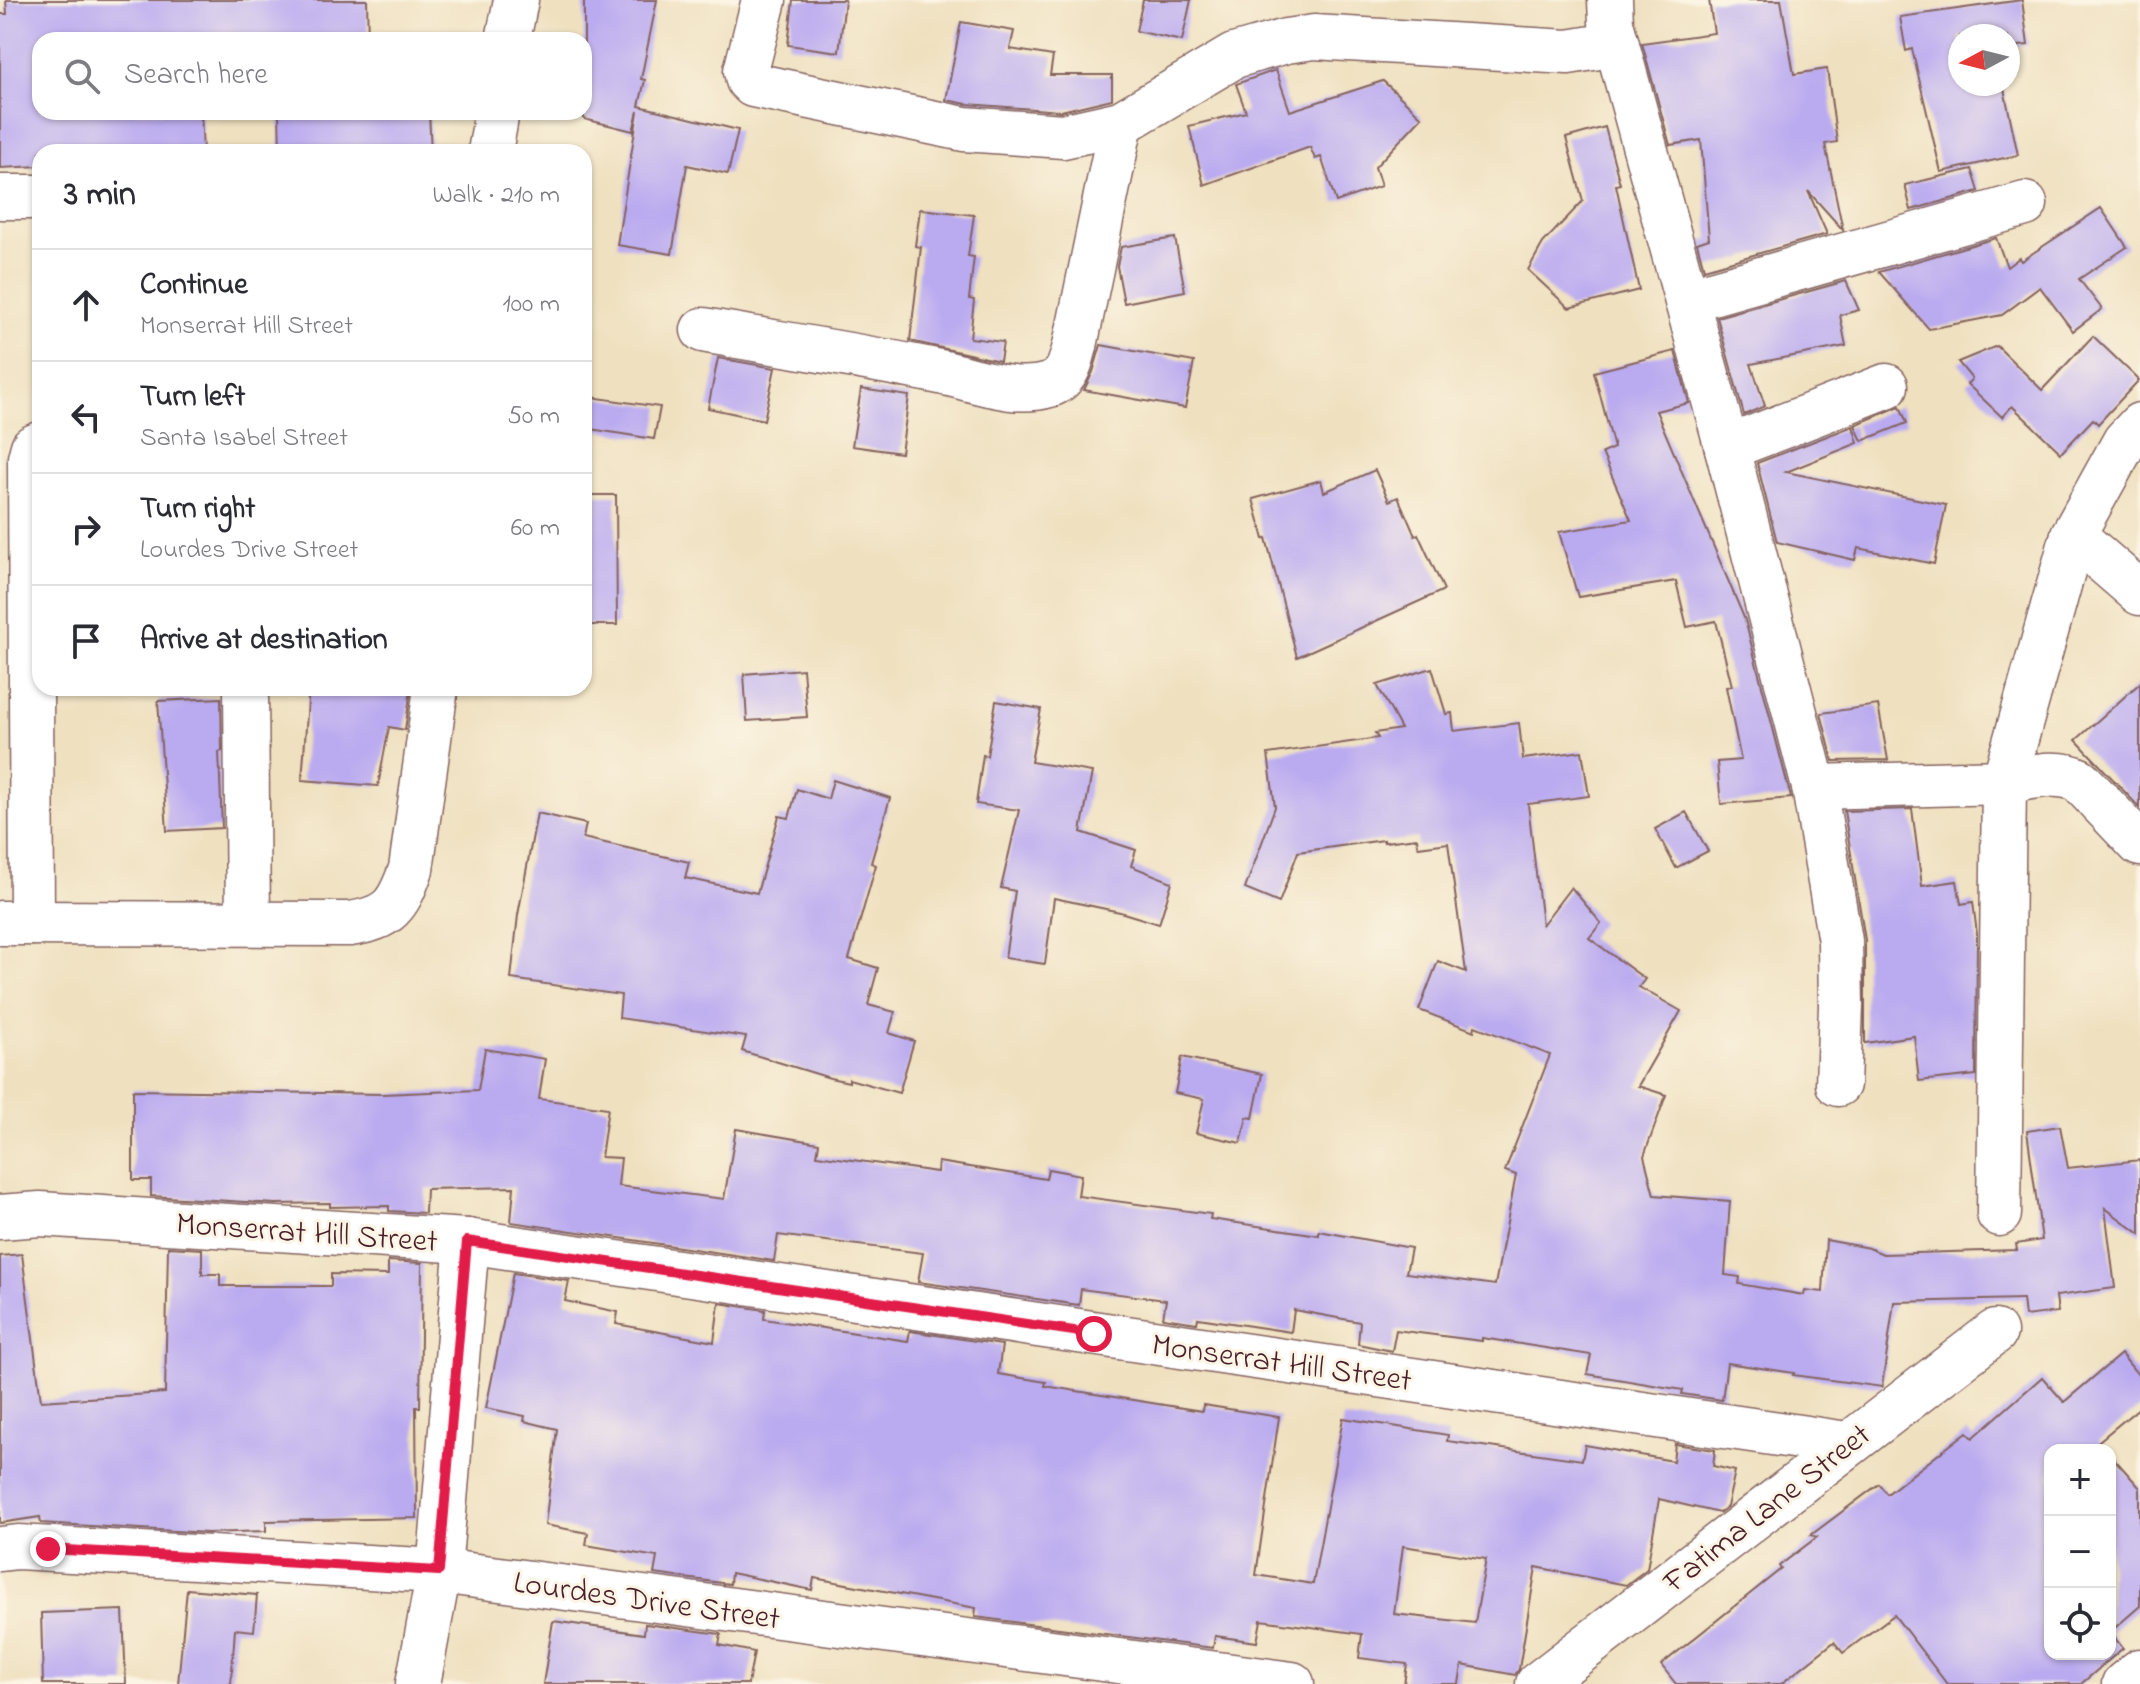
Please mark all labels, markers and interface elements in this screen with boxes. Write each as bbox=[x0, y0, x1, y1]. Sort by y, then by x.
north arrow bbox=[1948, 24, 2020, 96]
search box bbox=[32, 32, 592, 120]
icon: search bbox=[60, 54, 104, 98]
text: Search here bbox=[124, 54, 268, 98]
text: 3 min bbox=[64, 171, 136, 221]
text: Walk · 210 m bbox=[432, 177, 560, 215]
text: Continue bbox=[140, 264, 248, 308]
icon: ahead bbox=[64, 283, 108, 327]
text: 100 m bbox=[503, 286, 560, 324]
text: Monserrat Hill Street bbox=[140, 308, 353, 346]
text: Turn left bbox=[140, 376, 245, 420]
icon: left bbox=[64, 395, 108, 439]
text: 50 m bbox=[507, 398, 560, 436]
text: Santa Isabel Street bbox=[140, 420, 348, 458]
text: Turn right bbox=[140, 488, 255, 532]
icon: right bbox=[64, 507, 108, 551]
text: 60 m bbox=[511, 510, 560, 548]
text: Lourdes Drive Street bbox=[140, 532, 358, 570]
icon: arrive bbox=[64, 619, 108, 663]
text: Arrive at destination bbox=[140, 619, 388, 663]
street label: Monserrat Hill Street bbox=[174, 1202, 439, 1267]
route start bbox=[1076, 1316, 1112, 1352]
street label: Monserrat Hill Street bbox=[1148, 1323, 1415, 1406]
street label: Fatima Lane Street bbox=[1653, 1413, 1882, 1607]
map controls bbox=[2044, 1444, 2116, 1660]
button: + bbox=[2044, 1444, 2116, 1516]
button: − bbox=[2044, 1516, 2116, 1588]
route end bbox=[30, 1531, 66, 1567]
street label: Lourdes Drive Street bbox=[510, 1560, 783, 1644]
button: locate bbox=[2044, 1588, 2116, 1660]

